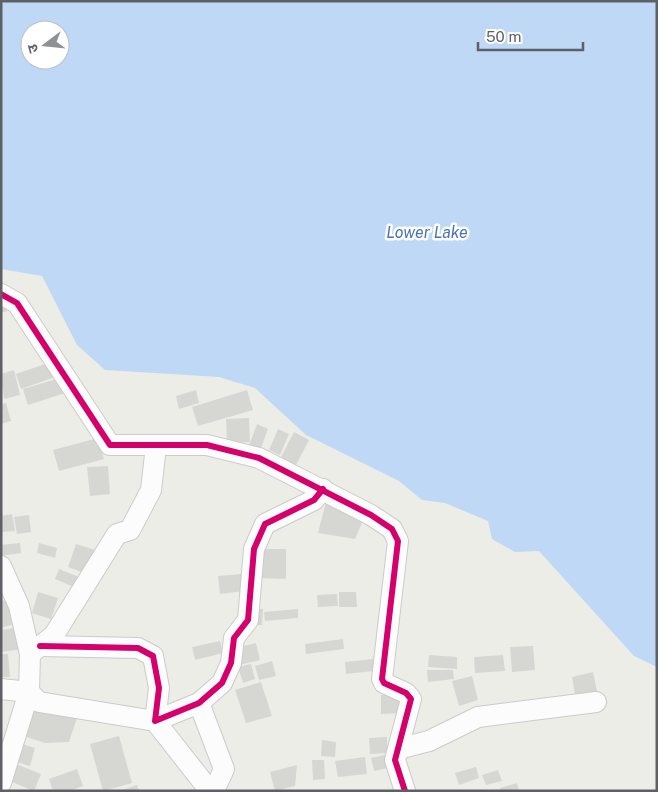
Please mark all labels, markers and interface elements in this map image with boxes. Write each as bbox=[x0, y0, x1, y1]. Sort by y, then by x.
north arrow bbox=[20, 20, 70, 70]
scale bar bbox=[478, 20, 583, 52]
text: 50 m bbox=[486, 28, 521, 45]
text: उ bbox=[23, 42, 41, 55]
water label: Lower Lake bbox=[386, 223, 468, 242]

